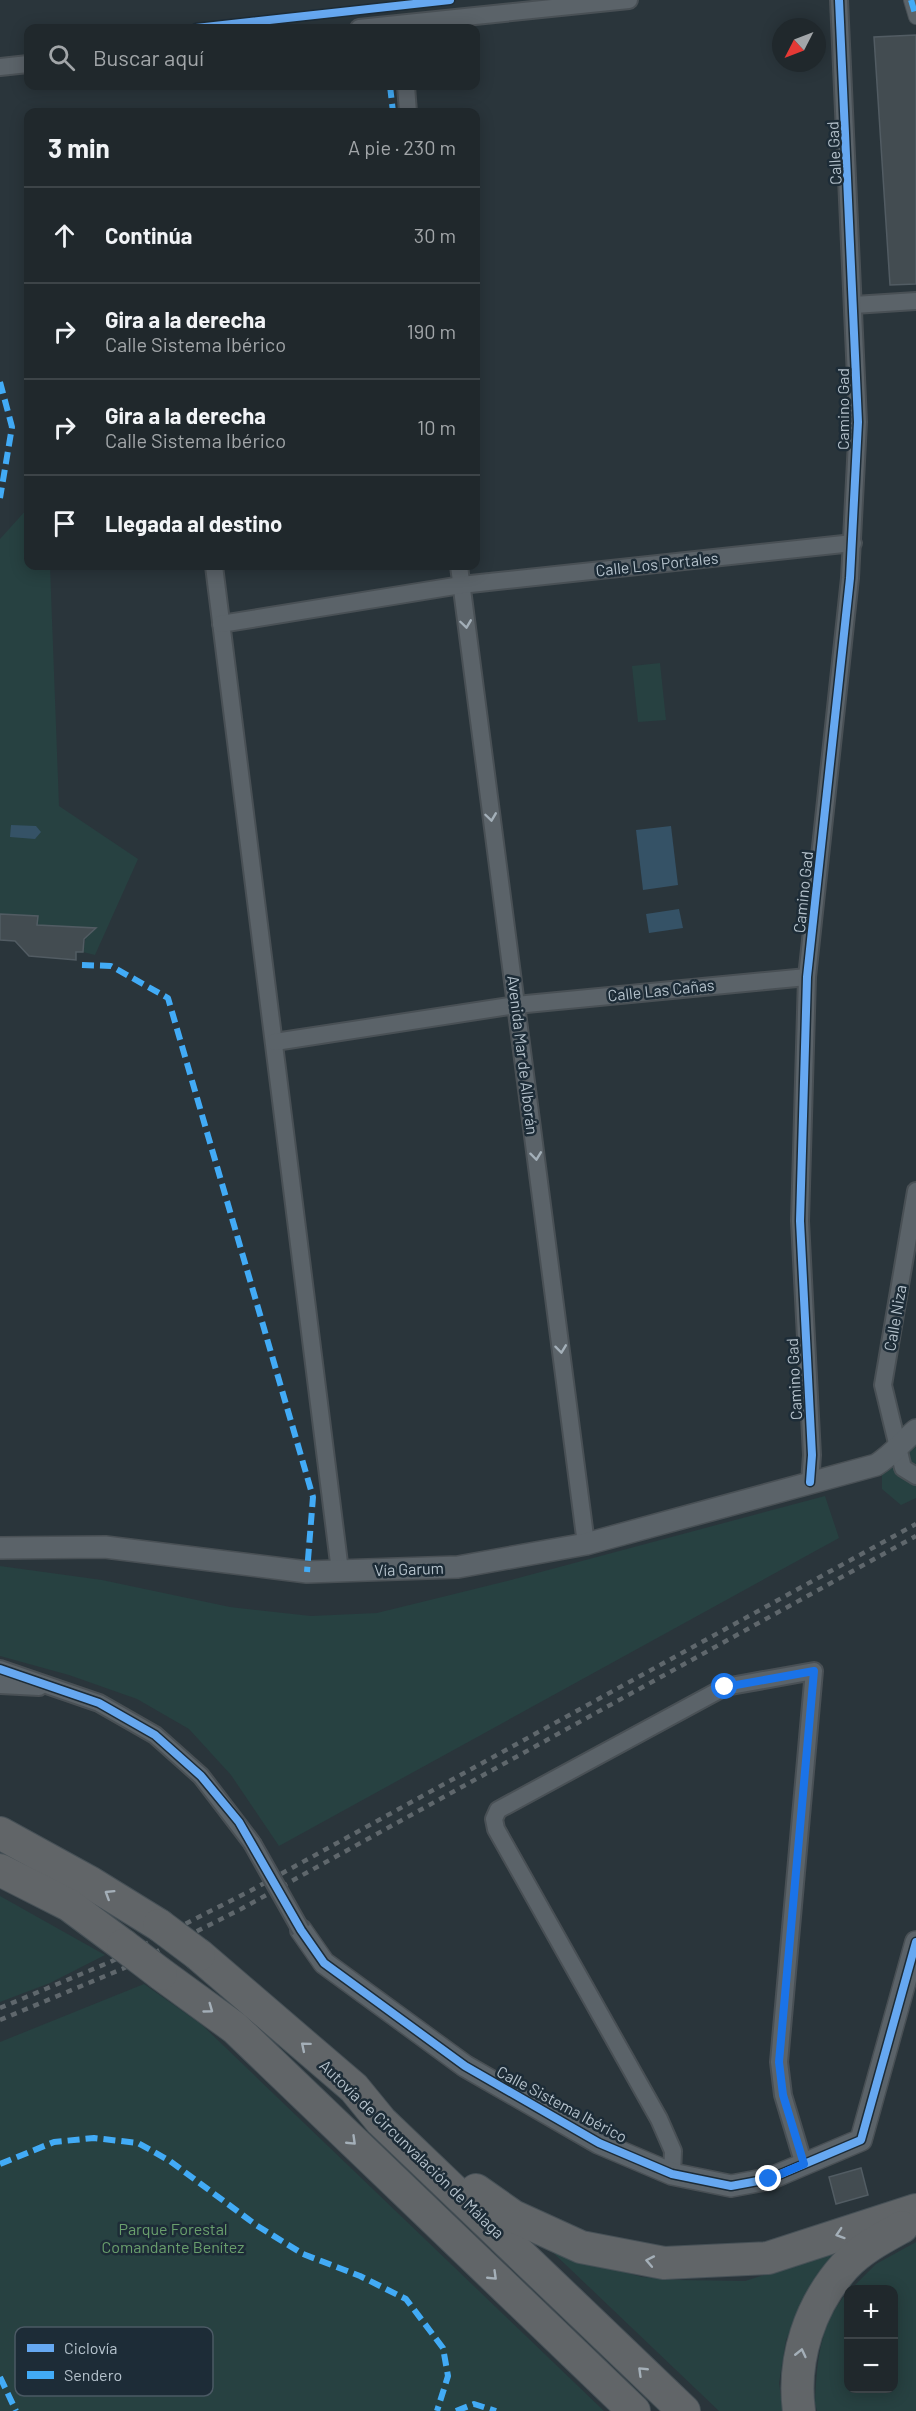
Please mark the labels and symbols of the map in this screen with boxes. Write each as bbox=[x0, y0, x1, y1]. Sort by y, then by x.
north arrow bbox=[772, 18, 826, 72]
street label: Calle Gad bbox=[822, 121, 845, 185]
street label: Camino Gad bbox=[833, 368, 852, 450]
street label: Calle Los Portales bbox=[595, 548, 719, 579]
one-way arrow bbox=[460, 619, 472, 628]
one-way arrow bbox=[485, 812, 497, 821]
street label: Camino Gad bbox=[789, 850, 816, 934]
street label: Avenida Mar de Alborán bbox=[504, 974, 543, 1136]
street label: Calle Las Cañas bbox=[607, 974, 715, 1005]
one-way arrow bbox=[529, 1151, 542, 1161]
street label: Calle Niza bbox=[879, 1283, 910, 1353]
street label: Camino Gad bbox=[782, 1338, 805, 1421]
one-way arrow bbox=[554, 1345, 567, 1354]
street label: Vía Garum bbox=[374, 1558, 444, 1579]
route start bbox=[711, 1673, 737, 1699]
one-way arrow bbox=[105, 1889, 115, 1901]
one-way arrow bbox=[202, 2002, 213, 2013]
one-way arrow bbox=[301, 2043, 312, 2054]
street label: Autovía de Circunvalación de Málaga bbox=[316, 2055, 508, 2242]
street label: Calle Sistema Ibérico bbox=[494, 2061, 631, 2146]
one-way arrow bbox=[345, 2134, 355, 2145]
route end bbox=[755, 2165, 781, 2191]
park label: Parque Forestal Comandante Benítez bbox=[102, 2219, 245, 2256]
one-way arrow bbox=[835, 2227, 846, 2239]
one-way arrow bbox=[645, 2255, 655, 2268]
one-way arrow bbox=[485, 2268, 496, 2279]
legend bbox=[15, 2327, 213, 2396]
text: Ciclovía bbox=[64, 2338, 117, 2357]
one-way arrow bbox=[794, 2348, 807, 2358]
text: Sendero bbox=[64, 2365, 122, 2384]
one-way arrow bbox=[638, 2367, 649, 2378]

